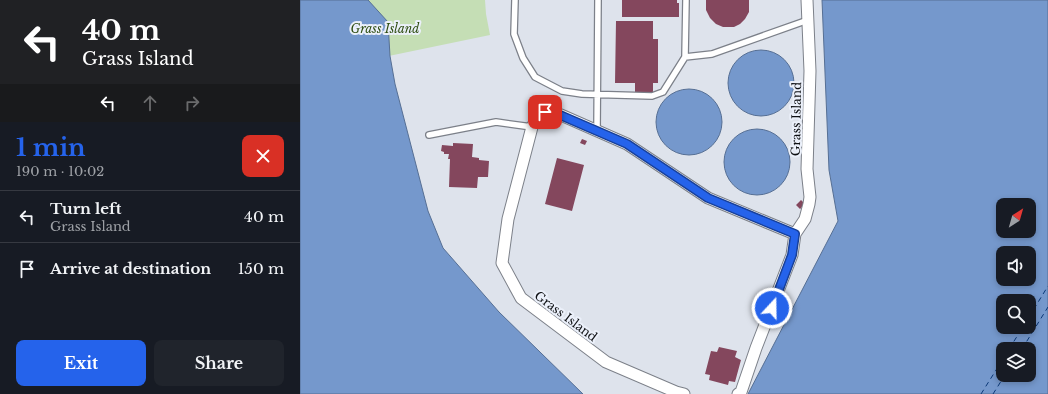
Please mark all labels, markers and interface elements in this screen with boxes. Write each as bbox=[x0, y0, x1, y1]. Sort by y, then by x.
text: 40 m bbox=[82, 13, 160, 48]
icon: left bbox=[16, 16, 68, 68]
park label: Grass Island bbox=[350, 21, 420, 36]
text: Grass Island bbox=[82, 48, 194, 70]
street label: Grass Island bbox=[788, 82, 804, 156]
icon: left bbox=[97, 92, 119, 114]
icon: ahead bbox=[139, 92, 161, 114]
icon: right bbox=[181, 92, 203, 114]
pin bbox=[528, 95, 562, 129]
icon: arrive bbox=[534, 101, 556, 123]
text: 1 min bbox=[16, 133, 86, 162]
button: close bbox=[242, 135, 284, 177]
text: 190 m · 10:02 bbox=[16, 163, 104, 180]
north arrow bbox=[996, 198, 1036, 238]
map controls bbox=[996, 198, 1036, 382]
text: Turn left bbox=[50, 199, 121, 218]
icon: left bbox=[16, 206, 38, 228]
text: 40 m bbox=[244, 207, 284, 226]
text: Grass Island bbox=[50, 218, 131, 235]
button: sound bbox=[996, 246, 1036, 286]
icon: arrive bbox=[16, 258, 38, 280]
text: Arrive at destination bbox=[50, 259, 211, 278]
text: 150 m bbox=[238, 259, 284, 278]
position arrow bbox=[751, 287, 793, 329]
street label: Grass Island bbox=[532, 288, 600, 344]
button: search bbox=[996, 294, 1036, 334]
button: Exit bbox=[16, 340, 146, 386]
button: Share bbox=[154, 340, 284, 386]
button: layers bbox=[996, 342, 1036, 382]

